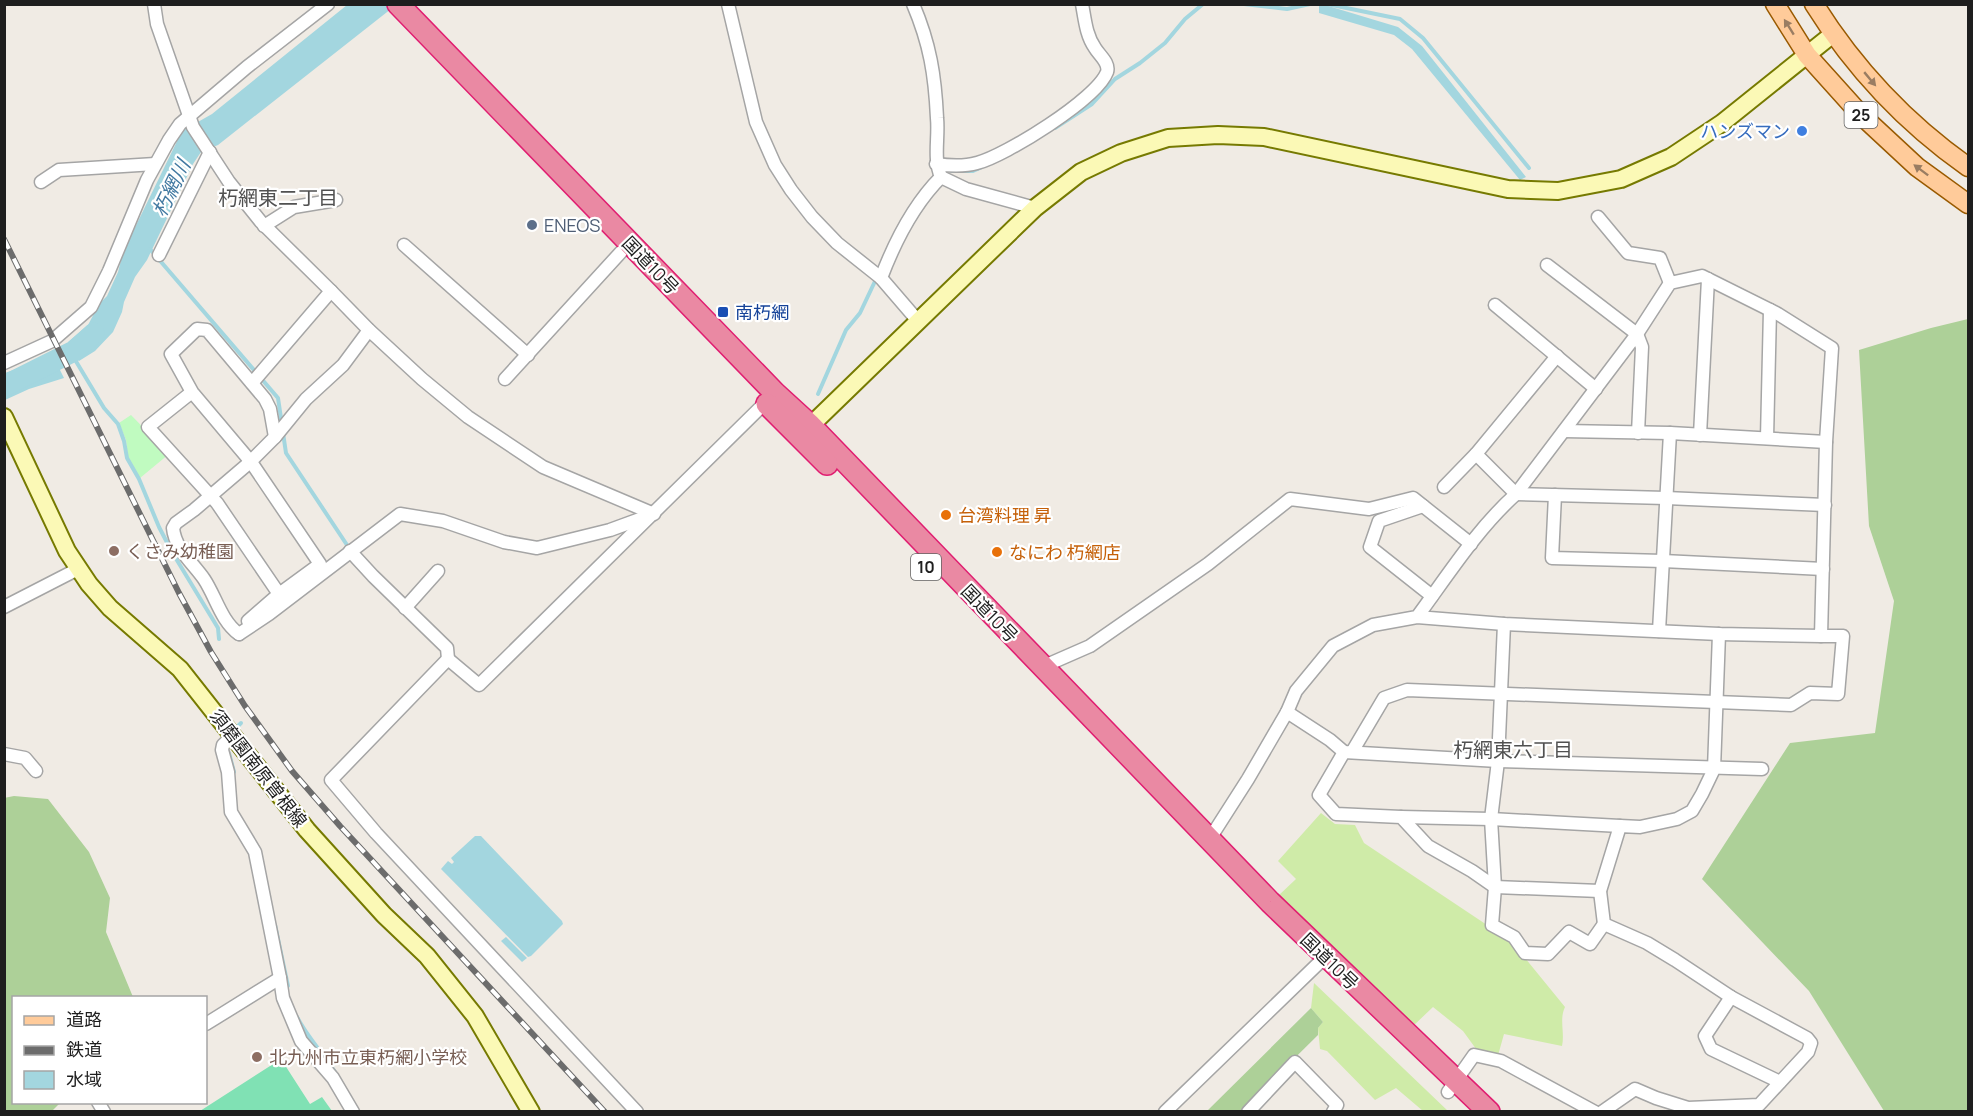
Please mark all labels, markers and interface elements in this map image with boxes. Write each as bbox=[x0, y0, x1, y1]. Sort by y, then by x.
one-way arrow bbox=[1784, 19, 1795, 35]
one-way arrow bbox=[1863, 71, 1876, 86]
road number: 25 bbox=[1844, 102, 1878, 128]
place label: ハンズマン bbox=[1700, 119, 1790, 143]
marker: ハンズマン bbox=[1795, 124, 1809, 138]
water label: 朽網川 bbox=[146, 153, 197, 221]
one-way arrow bbox=[1913, 163, 1929, 176]
district label: 朽網東二丁目 bbox=[218, 184, 338, 211]
place label: ENEOS bbox=[544, 213, 600, 237]
marker: ENEOS bbox=[525, 218, 539, 232]
street label: 国道10号 bbox=[617, 231, 685, 299]
place label: 南朽網 bbox=[735, 300, 789, 324]
marker: 南朽網 bbox=[716, 305, 730, 319]
place label: 台湾料理 昇 bbox=[958, 503, 1052, 527]
marker: 台湾料理 昇 bbox=[939, 508, 953, 522]
place label: くさみ幼稚園 bbox=[126, 539, 234, 563]
place label: なにわ 朽網店 bbox=[1009, 540, 1121, 564]
marker: くさみ幼稚園 bbox=[107, 544, 121, 558]
marker: なにわ 朽網店 bbox=[990, 545, 1004, 559]
road number: 10 bbox=[911, 554, 941, 580]
street label: 国道10号 bbox=[956, 579, 1024, 647]
street label: 須磨園南原曽根線 bbox=[205, 704, 313, 832]
district label: 朽網東六丁目 bbox=[1453, 736, 1573, 763]
street label: 国道10号 bbox=[1296, 927, 1364, 995]
legend bbox=[12, 996, 207, 1104]
text: 道路 bbox=[66, 1007, 102, 1031]
text: 鉄道 bbox=[66, 1037, 102, 1061]
place label: 北九州市立東朽網小学校 bbox=[269, 1045, 467, 1069]
marker: 北九州市立東朽網小学校 bbox=[250, 1050, 264, 1064]
text: 水域 bbox=[66, 1067, 102, 1091]

